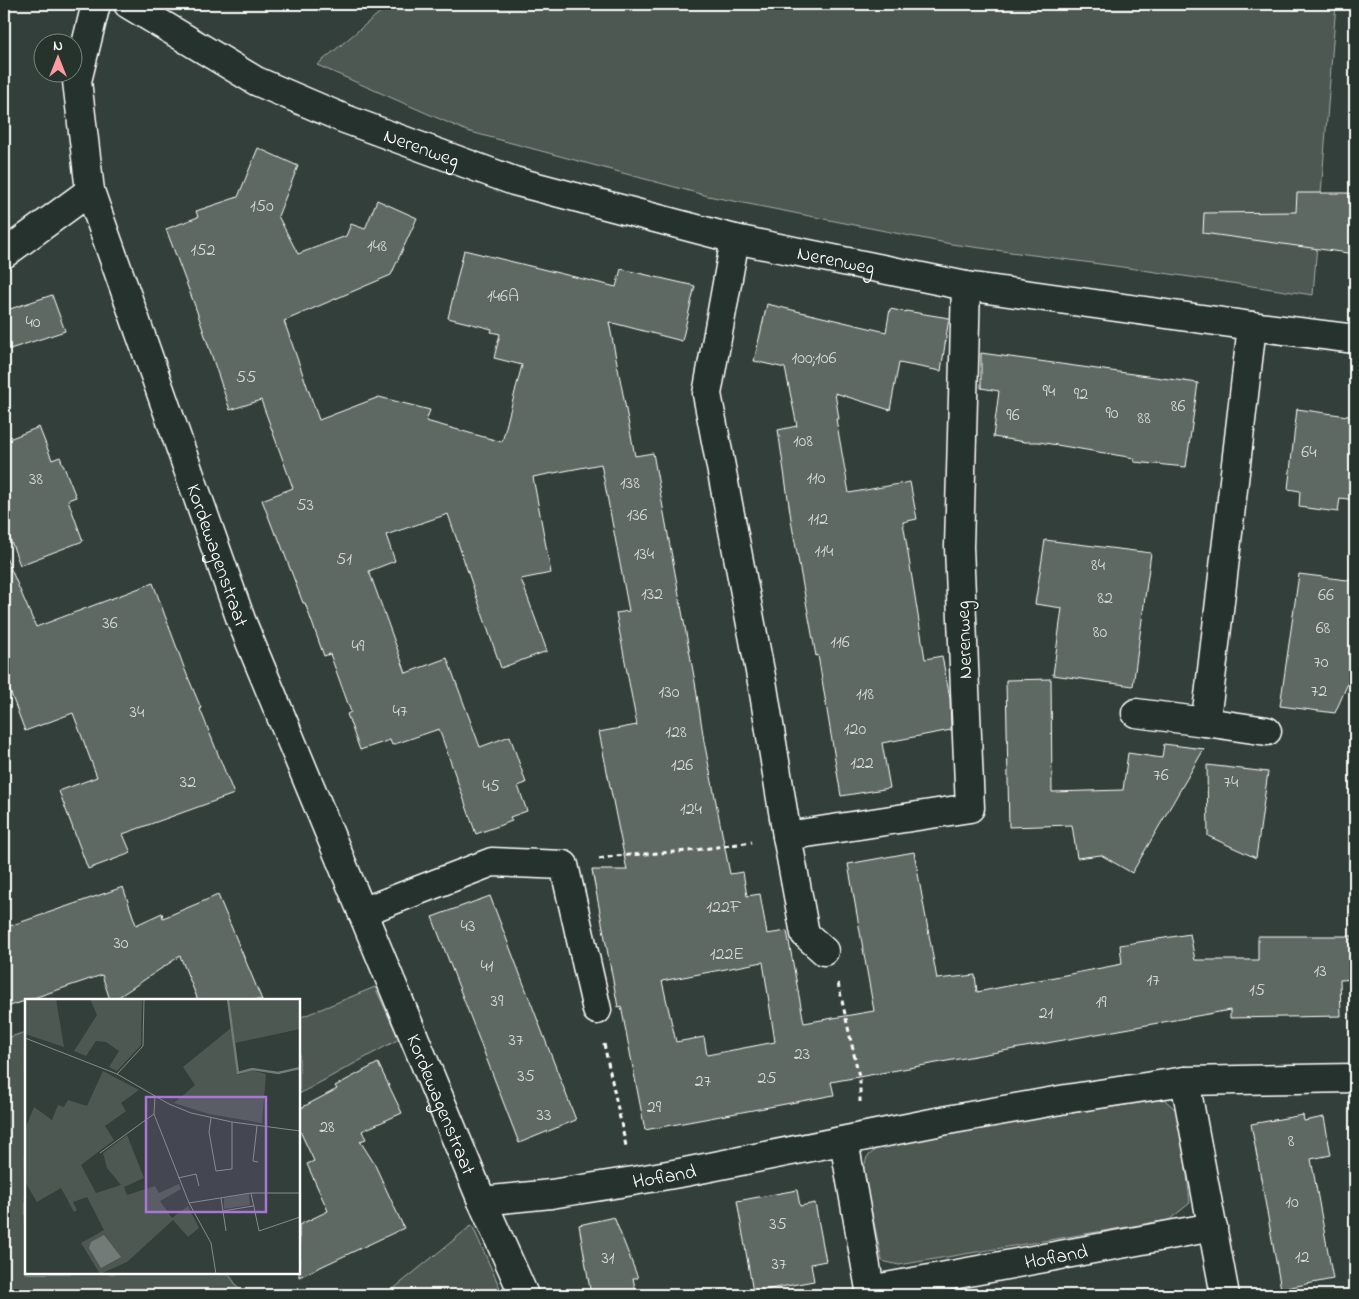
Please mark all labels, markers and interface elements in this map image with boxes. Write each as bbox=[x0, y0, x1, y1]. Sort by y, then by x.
north arrow bbox=[32, 32, 82, 82]
text: N bbox=[53, 36, 63, 57]
street label: Nerenweg bbox=[379, 122, 463, 178]
house number: 150 bbox=[250, 194, 274, 220]
house number: 148 bbox=[367, 234, 387, 260]
house number: 152 bbox=[191, 238, 216, 264]
street label: Nerenweg bbox=[794, 240, 877, 285]
house number: 146A bbox=[487, 284, 519, 310]
house number: 40 bbox=[25, 310, 41, 336]
house number: 100;106 bbox=[791, 346, 837, 372]
house number: 55 bbox=[236, 365, 256, 391]
house number: 94 bbox=[1043, 379, 1056, 405]
house number: 92 bbox=[1074, 382, 1088, 408]
house number: 86 bbox=[1171, 394, 1185, 420]
house number: 90 bbox=[1105, 401, 1119, 427]
house number: 96 bbox=[1006, 403, 1020, 429]
house number: 88 bbox=[1137, 406, 1151, 432]
house number: 108 bbox=[793, 429, 813, 455]
house number: 64 bbox=[1301, 440, 1317, 466]
house number: 110 bbox=[806, 466, 826, 492]
house number: 38 bbox=[29, 467, 43, 493]
house number: 138 bbox=[620, 471, 640, 497]
street label: Kordewagenstraat bbox=[177, 480, 254, 632]
house number: 53 bbox=[296, 493, 314, 519]
house number: 136 bbox=[626, 503, 648, 529]
house number: 112 bbox=[808, 507, 828, 533]
house number: 114 bbox=[815, 539, 834, 565]
house number: 134 bbox=[634, 542, 655, 568]
house number: 51 bbox=[336, 547, 352, 573]
house number: 84 bbox=[1091, 553, 1106, 579]
house number: 132 bbox=[641, 582, 663, 608]
house number: 66 bbox=[1318, 583, 1334, 609]
house number: 82 bbox=[1097, 586, 1113, 612]
street label: Nerenweg bbox=[950, 600, 982, 680]
house number: 36 bbox=[102, 611, 118, 637]
house number: 68 bbox=[1316, 616, 1331, 642]
house number: 80 bbox=[1093, 620, 1107, 646]
house number: 116 bbox=[830, 630, 850, 656]
house number: 49 bbox=[352, 634, 365, 660]
house number: 70 bbox=[1313, 650, 1329, 676]
house number: 72 bbox=[1311, 679, 1327, 705]
house number: 130 bbox=[659, 680, 680, 706]
house number: 118 bbox=[856, 682, 874, 708]
house number: 47 bbox=[393, 699, 408, 725]
house number: 34 bbox=[130, 700, 145, 726]
house number: 120 bbox=[844, 717, 866, 743]
house number: 128 bbox=[665, 720, 687, 746]
house number: 122 bbox=[850, 751, 874, 777]
house number: 126 bbox=[671, 753, 693, 779]
house number: 76 bbox=[1153, 763, 1169, 789]
house number: 32 bbox=[180, 770, 196, 796]
house number: 74 bbox=[1224, 770, 1239, 796]
house number: 45 bbox=[482, 774, 500, 800]
house number: 124 bbox=[680, 797, 703, 823]
house number: 122F bbox=[706, 895, 742, 921]
house number: 43 bbox=[461, 914, 475, 940]
house number: 30 bbox=[113, 931, 129, 957]
house number: 122E bbox=[710, 942, 744, 968]
house number: 41 bbox=[480, 954, 494, 980]
house number: 13 bbox=[1313, 959, 1327, 985]
house number: 17 bbox=[1146, 968, 1160, 994]
house number: 15 bbox=[1249, 978, 1265, 1004]
house number: 39 bbox=[491, 989, 504, 1015]
house number: 19 bbox=[1095, 990, 1107, 1016]
inset map bbox=[25, 999, 300, 1274]
house number: 21 bbox=[1039, 1001, 1054, 1027]
house number: 37 bbox=[509, 1028, 524, 1054]
street label: Kordewagenstraat bbox=[397, 1030, 482, 1180]
house number: 23 bbox=[794, 1042, 810, 1068]
house number: 35 bbox=[517, 1064, 535, 1090]
house number: 25 bbox=[757, 1066, 777, 1092]
house number: 27 bbox=[695, 1069, 712, 1095]
house number: 29 bbox=[647, 1095, 662, 1121]
house number: 33 bbox=[537, 1103, 551, 1129]
house number: 28 bbox=[319, 1115, 335, 1141]
house number: 8 bbox=[1288, 1129, 1295, 1155]
street label: Hofland bbox=[631, 1158, 699, 1198]
house number: 10 bbox=[1285, 1190, 1299, 1216]
house number: 35 bbox=[769, 1212, 787, 1238]
street label: Hofland bbox=[1022, 1238, 1090, 1278]
house number: 12 bbox=[1295, 1245, 1309, 1271]
house number: 31 bbox=[601, 1246, 615, 1272]
house number: 37 bbox=[772, 1252, 787, 1278]

